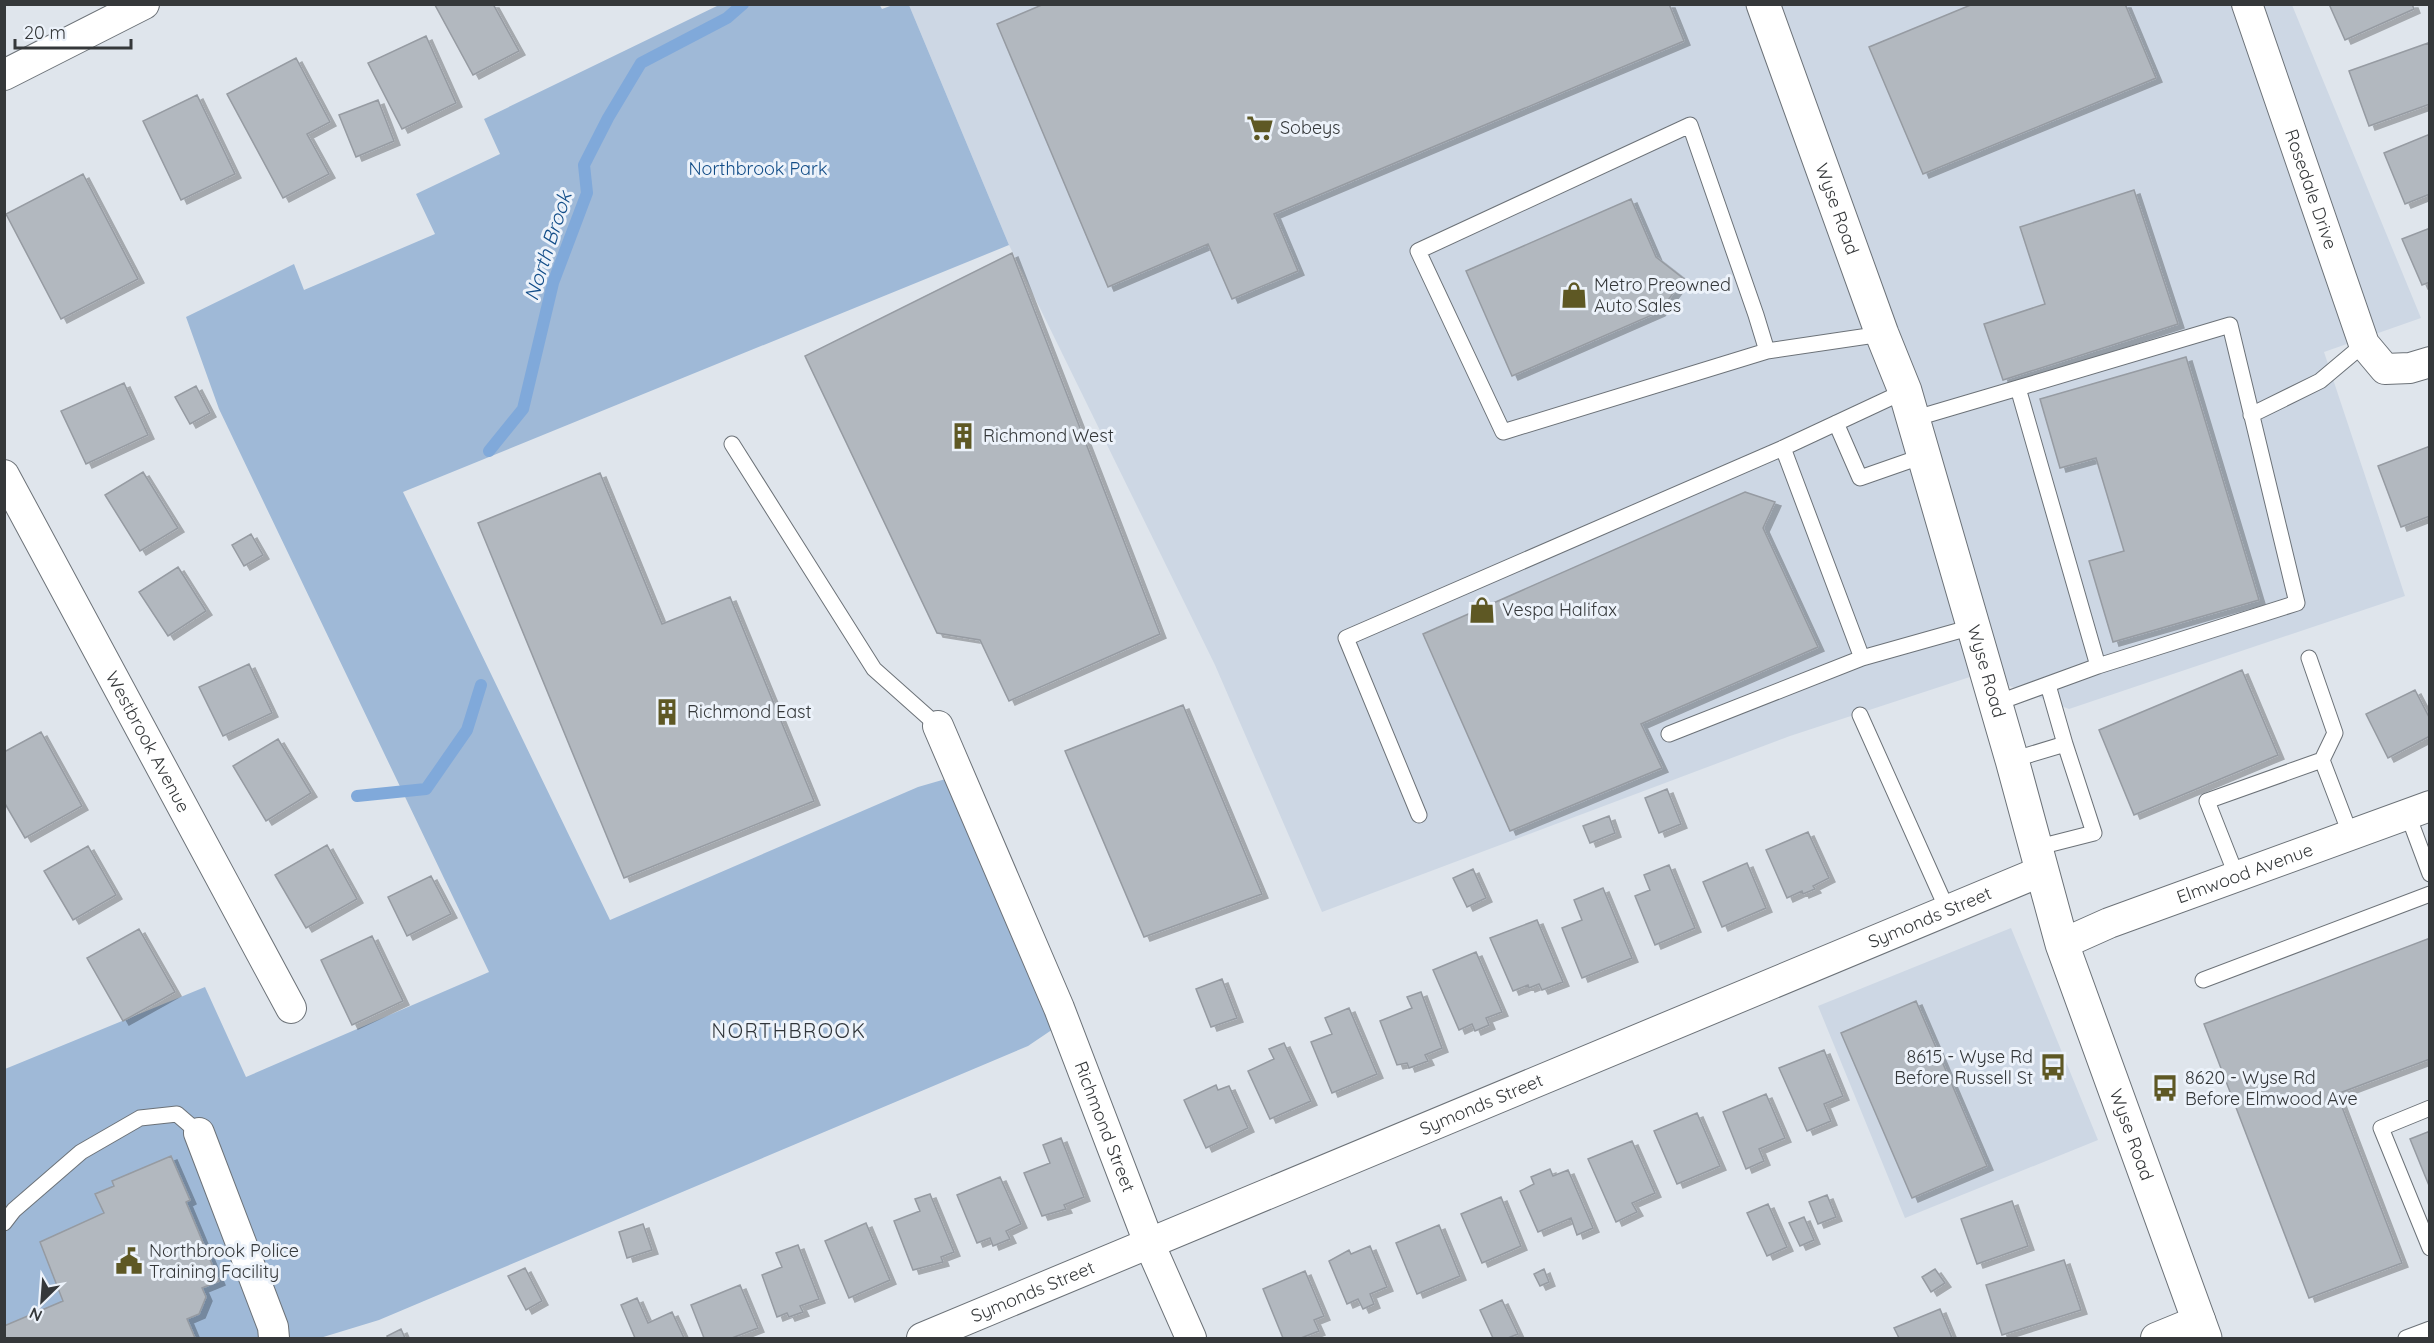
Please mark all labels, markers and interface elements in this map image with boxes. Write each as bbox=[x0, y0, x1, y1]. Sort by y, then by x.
scale bar bbox=[15, 12, 130, 50]
text: 20 m bbox=[24, 21, 66, 44]
supermarket icon: Sobeys bbox=[1245, 113, 1275, 143]
place label: Sobeys bbox=[1280, 116, 1340, 139]
street label: Rosedale Drive bbox=[2280, 126, 2343, 252]
park label: Northbrook Park bbox=[688, 157, 828, 180]
street label: Wyse Road bbox=[1810, 160, 1864, 258]
water label: North Brook bbox=[518, 186, 578, 303]
place label: Metro Preowned Auto Sales bbox=[1594, 273, 1731, 317]
shop icon: Metro Preowned Auto Sales bbox=[1559, 280, 1589, 310]
building icon: Richmond West bbox=[948, 421, 978, 451]
place label: Richmond West bbox=[983, 424, 1114, 447]
shop icon: Vespa Halifax bbox=[1467, 595, 1497, 625]
place label: Vespa Halifax bbox=[1502, 598, 1617, 621]
street label: Wyse Road bbox=[1962, 622, 2011, 720]
street label: Westbrook Avenue bbox=[101, 667, 195, 816]
building icon: Richmond East bbox=[652, 697, 682, 727]
place label: Richmond East bbox=[687, 700, 812, 723]
street label: Elmwood Avenue bbox=[2173, 838, 2316, 908]
street label: Symonds Street bbox=[1865, 881, 1995, 953]
district label: NORTHBROOK bbox=[712, 1018, 866, 1043]
place label: 8615 - Wyse Rd Before Russell St bbox=[1894, 1045, 2033, 1089]
bus stop icon: 8615 - Wyse Rd Before Russell St bbox=[2038, 1052, 2068, 1082]
street label: Richmond Street bbox=[1069, 1058, 1140, 1195]
place label: 8620 - Wyse Rd Before Elmwood Ave bbox=[2185, 1066, 2358, 1110]
street label: Symonds Street bbox=[1416, 1068, 1546, 1140]
bus stop icon: 8620 - Wyse Rd Before Elmwood Ave bbox=[2150, 1073, 2180, 1103]
street label: Wyse Road bbox=[2105, 1086, 2159, 1183]
place label: Northbrook Police Training Facility bbox=[149, 1239, 299, 1283]
public building icon: Northbrook Police Training Facility bbox=[114, 1246, 144, 1276]
street label: Symonds Street bbox=[967, 1255, 1098, 1327]
north arrow bbox=[12, 1271, 72, 1331]
text: N bbox=[26, 1303, 45, 1326]

